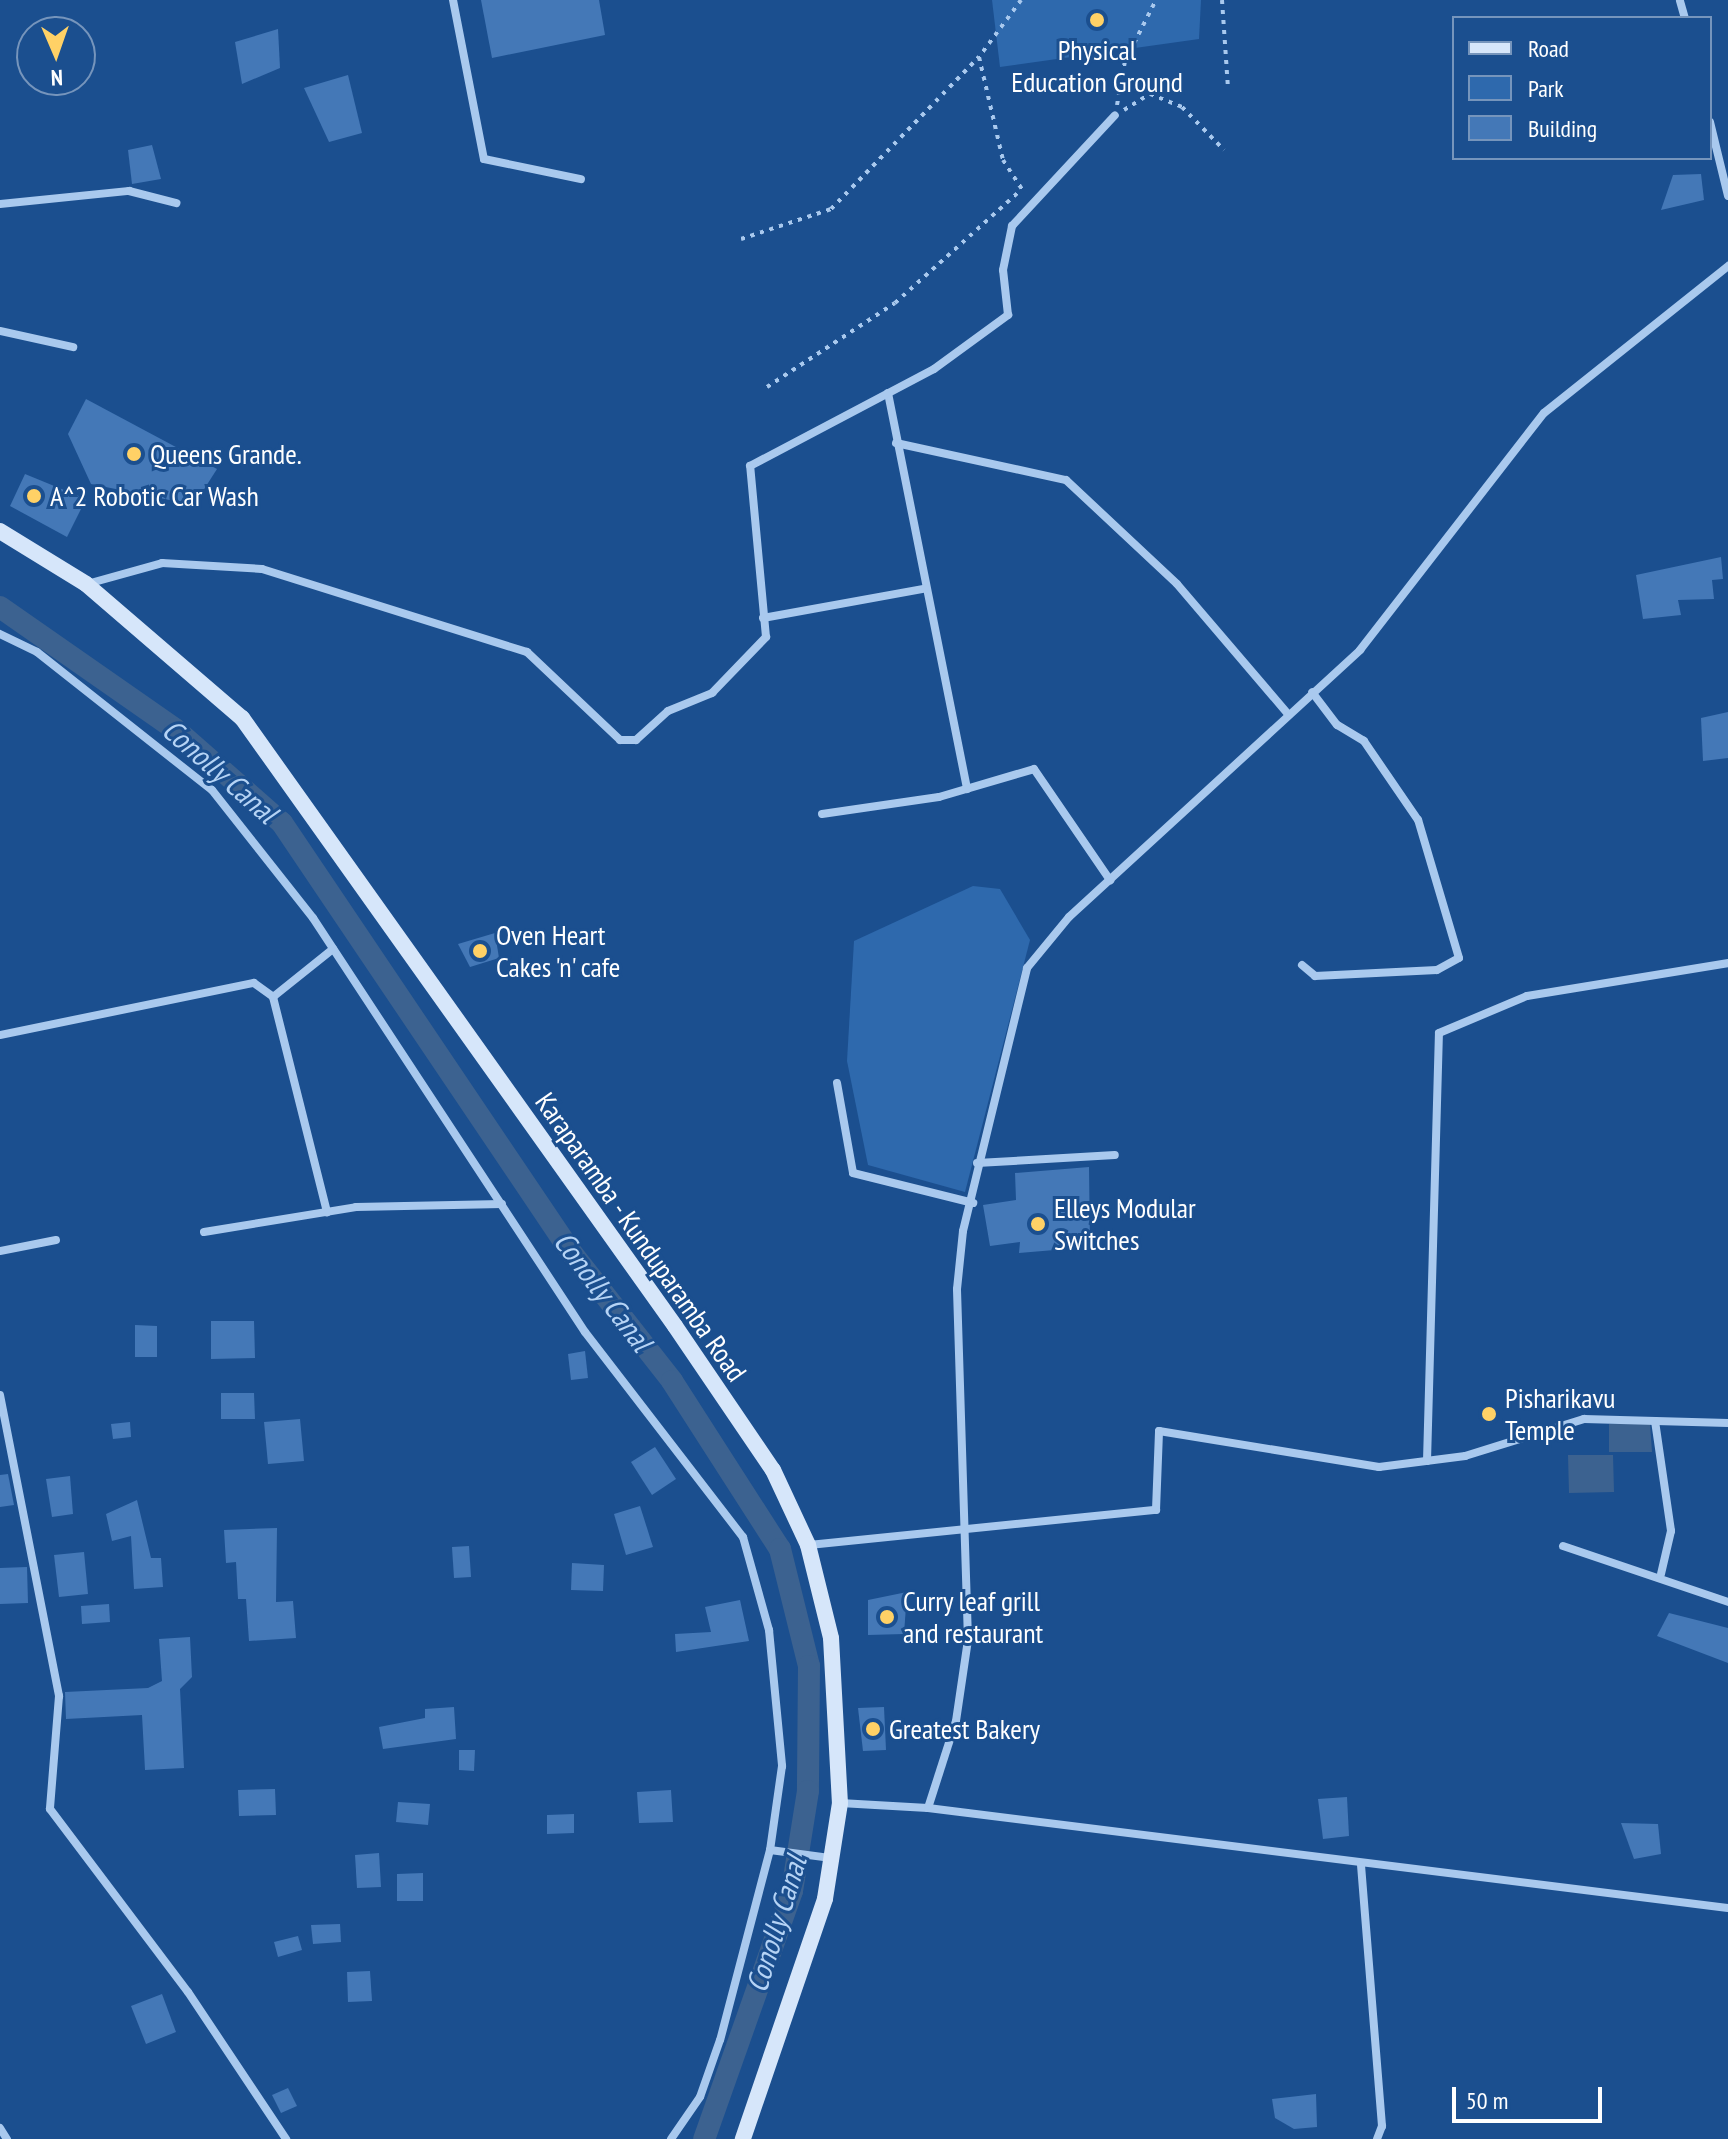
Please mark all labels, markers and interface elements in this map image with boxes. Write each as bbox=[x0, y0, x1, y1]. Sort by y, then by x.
marker: Physical Education Ground bbox=[1088, 11, 1106, 29]
north arrow bbox=[16, 16, 96, 96]
legend bbox=[1452, 16, 1712, 160]
place label: Physical Education Ground bbox=[1011, 33, 1183, 99]
text: Road bbox=[1528, 33, 1569, 64]
text: N bbox=[50, 64, 63, 92]
text: Park bbox=[1528, 73, 1564, 104]
text: Building bbox=[1528, 113, 1597, 144]
place label: Queens Grande. bbox=[150, 437, 302, 471]
marker: Queens Grande. bbox=[125, 445, 143, 463]
place label: A^2 Robotic Car Wash bbox=[50, 479, 260, 513]
marker: A^2 Robotic Car Wash bbox=[25, 487, 43, 505]
water label: Conolly Canal bbox=[155, 711, 285, 831]
place label: Oven Heart Cakes 'n' cafe bbox=[496, 918, 624, 984]
marker: Oven Heart Cakes 'n' cafe bbox=[471, 942, 489, 960]
street label: Karaparamba - Kunduparamba Road bbox=[528, 1085, 754, 1389]
place label: Elleys Modular Switches bbox=[1054, 1191, 1196, 1257]
marker: Elleys Modular Switches bbox=[1029, 1215, 1047, 1233]
water label: Conolly Canal bbox=[546, 1224, 660, 1358]
place label: Pisharikavu Temple bbox=[1505, 1381, 1616, 1447]
marker: Pisharikavu Temple bbox=[1480, 1405, 1498, 1423]
place label: Curry leaf grill and restaurant bbox=[903, 1584, 1043, 1650]
marker: Curry leaf grill and restaurant bbox=[878, 1608, 896, 1626]
place label: Greatest Bakery bbox=[889, 1712, 1040, 1746]
marker: Greatest Bakery bbox=[864, 1720, 882, 1738]
water label: Conolly Canal bbox=[738, 1851, 814, 1997]
scale bar bbox=[1456, 2071, 1606, 2121]
text: 50 m bbox=[1466, 2085, 1508, 2116]

